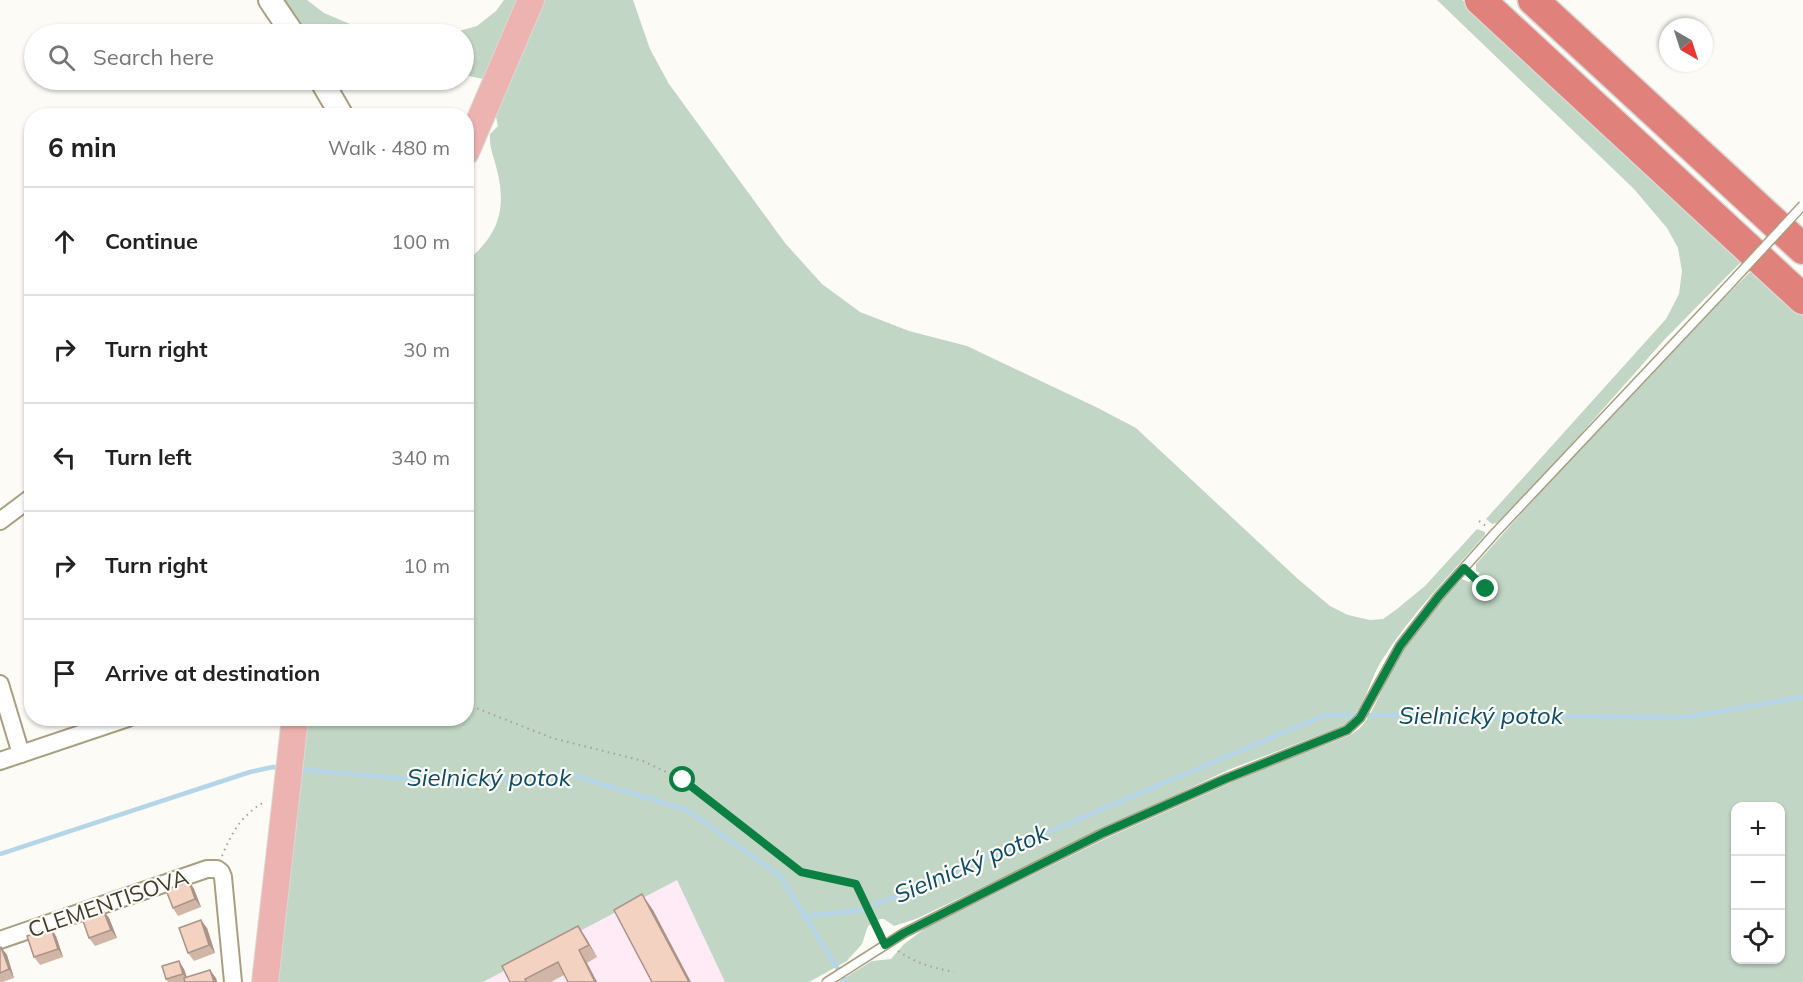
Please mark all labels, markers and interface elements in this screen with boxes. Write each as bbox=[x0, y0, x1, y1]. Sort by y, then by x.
north arrow bbox=[1659, 18, 1713, 72]
search box bbox=[24, 24, 474, 90]
icon: search bbox=[45, 41, 78, 74]
text: Search here bbox=[93, 43, 214, 71]
text: 6 min bbox=[48, 131, 117, 164]
text: Walk · 480 m bbox=[328, 135, 450, 160]
icon: ahead bbox=[48, 225, 81, 258]
text: Continue bbox=[105, 227, 198, 255]
text: 100 m bbox=[391, 229, 450, 254]
icon: right bbox=[48, 333, 81, 366]
text: Turn right bbox=[105, 335, 208, 363]
text: 30 m bbox=[403, 337, 450, 362]
icon: left bbox=[48, 441, 81, 474]
text: Turn left bbox=[105, 443, 192, 471]
text: 340 m bbox=[391, 445, 450, 470]
icon: right bbox=[48, 549, 81, 582]
text: Turn right bbox=[105, 551, 208, 579]
text: 10 m bbox=[403, 553, 450, 578]
route end bbox=[1472, 575, 1498, 601]
icon: arrive bbox=[48, 657, 81, 690]
text: Arrive at destination bbox=[105, 659, 320, 687]
water label: Sielnický potok bbox=[1399, 700, 1564, 730]
water label: Sielnický potok bbox=[407, 762, 572, 792]
route start bbox=[669, 766, 695, 792]
map controls bbox=[1731, 802, 1785, 964]
button: + bbox=[1731, 802, 1785, 856]
water label: Sielnický potok bbox=[889, 817, 1053, 909]
button: − bbox=[1731, 856, 1785, 910]
street label: CLEMENTISOVA bbox=[24, 862, 192, 944]
button: locate bbox=[1731, 910, 1785, 964]

